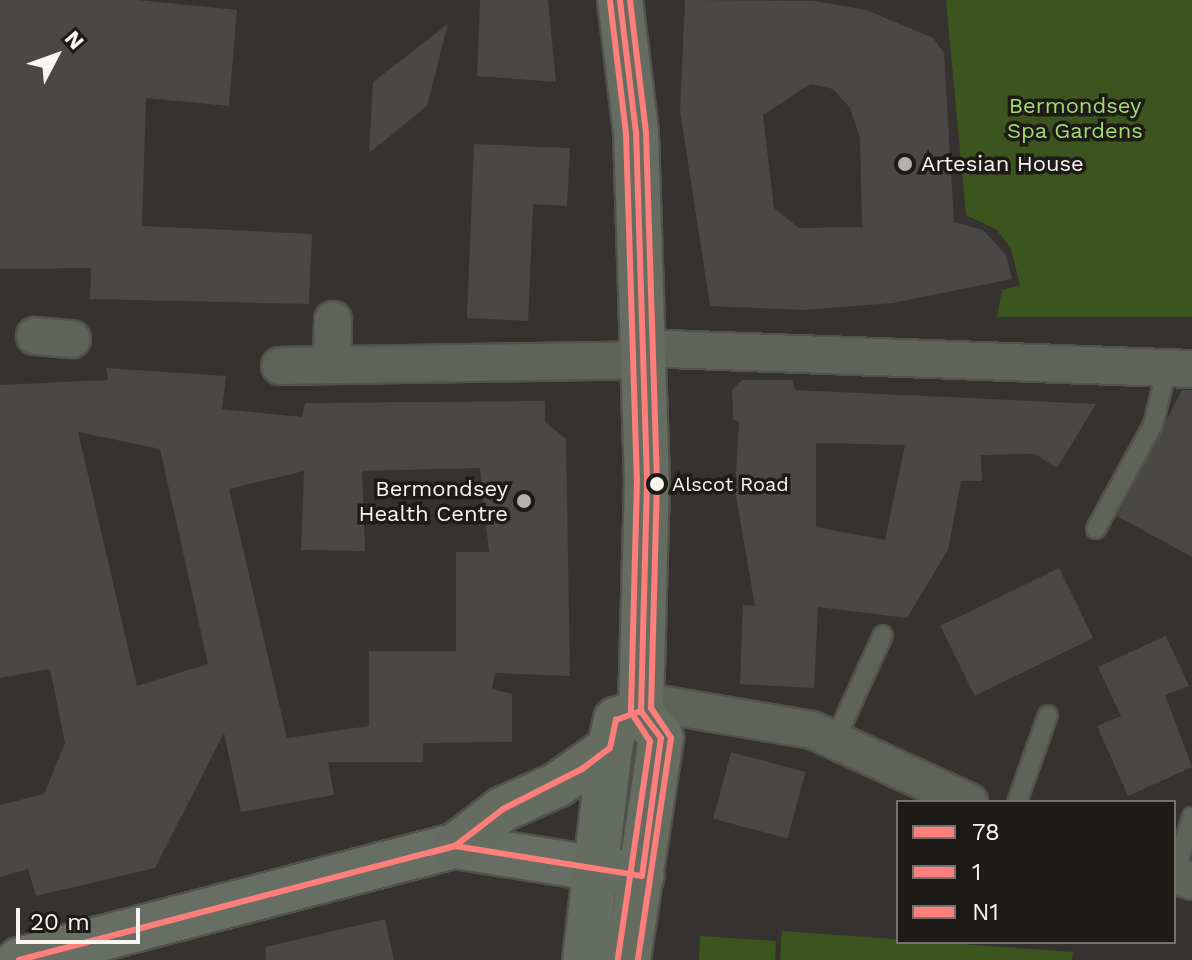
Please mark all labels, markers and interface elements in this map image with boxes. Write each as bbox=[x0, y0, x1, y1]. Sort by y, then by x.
north arrow bbox=[16, 16, 96, 96]
text: N bbox=[60, 26, 89, 54]
park label: Bermondsey Spa Gardens bbox=[1007, 92, 1143, 144]
place label: Artesian House bbox=[921, 151, 1084, 177]
marker: Artesian House bbox=[896, 155, 914, 173]
place label: Alscot Road bbox=[672, 472, 789, 496]
place label: Bermondsey Health Centre bbox=[358, 475, 508, 526]
marker: Alscot Road bbox=[649, 476, 665, 492]
marker: Bermondsey Health Centre bbox=[515, 492, 533, 510]
legend bbox=[896, 800, 1176, 944]
text: 78 bbox=[972, 818, 1000, 846]
text: 1 bbox=[972, 858, 981, 886]
scale bar bbox=[20, 892, 144, 942]
text: N1 bbox=[972, 898, 999, 926]
text: 20 m bbox=[30, 908, 90, 936]

